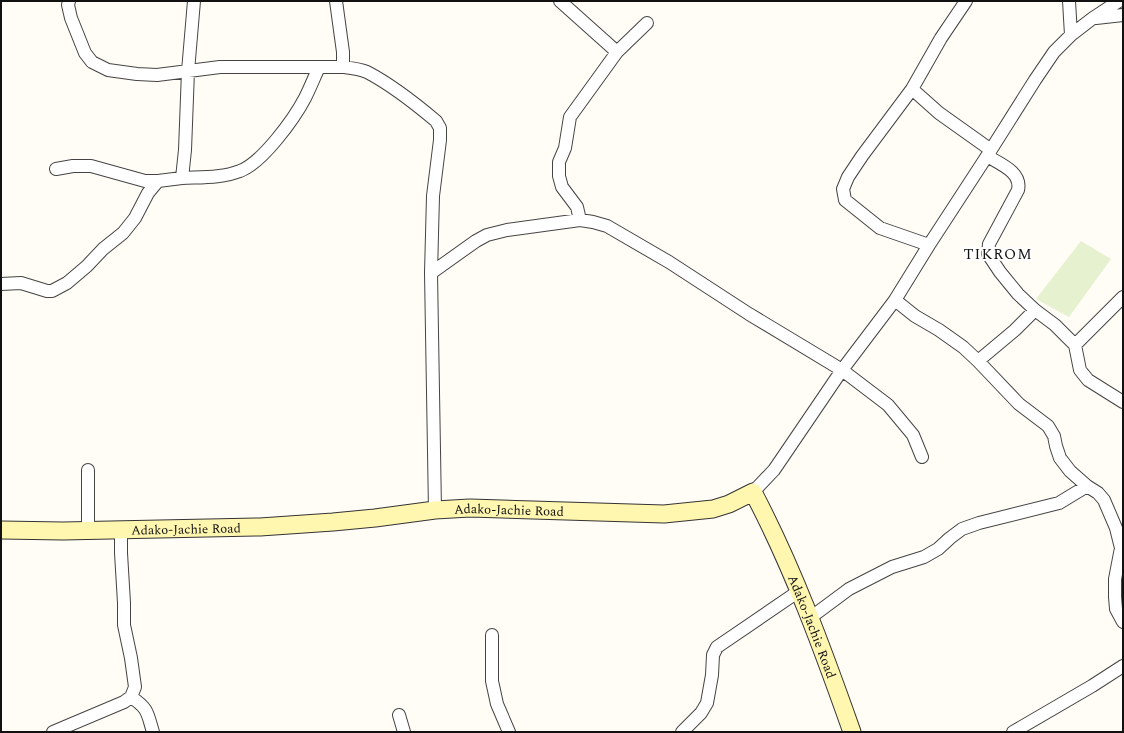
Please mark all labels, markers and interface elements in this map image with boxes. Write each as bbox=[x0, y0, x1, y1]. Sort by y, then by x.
district label: TIKROM bbox=[963, 243, 1033, 266]
street label: Adako-Jachie Road bbox=[454, 499, 564, 522]
street label: Adako-Jachie Road bbox=[131, 518, 241, 541]
street label: Adako-Jachie Road bbox=[782, 572, 841, 681]

